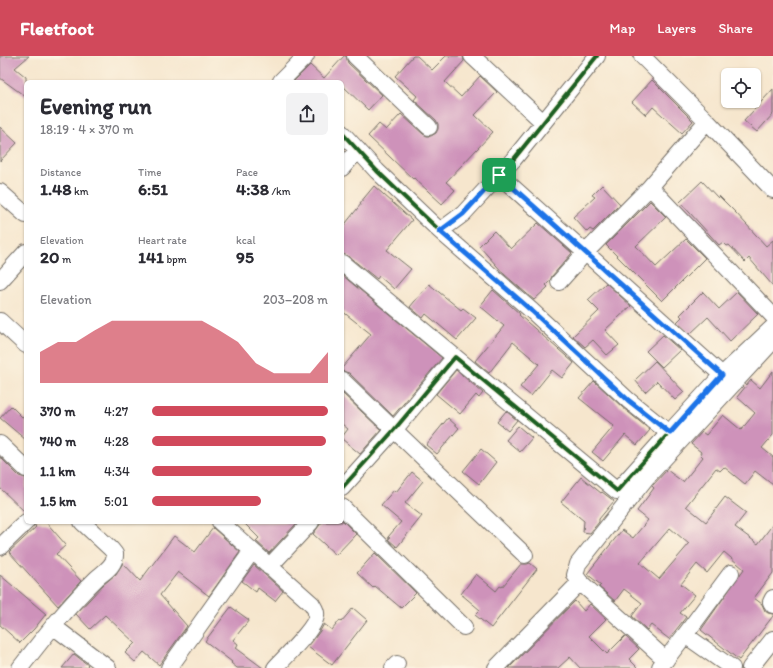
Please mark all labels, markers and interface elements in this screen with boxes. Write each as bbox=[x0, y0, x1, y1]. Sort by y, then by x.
text: Fleetfoot bbox=[20, 17, 94, 40]
text: Map bbox=[610, 20, 635, 37]
text: Layers bbox=[657, 20, 696, 37]
text: Share bbox=[718, 20, 753, 37]
map controls bbox=[721, 68, 761, 108]
button: locate bbox=[721, 68, 761, 108]
text: Evening run bbox=[40, 93, 152, 120]
button: share bbox=[286, 93, 328, 135]
text: 18:19 · 4 × 370 m bbox=[40, 122, 134, 137]
pin bbox=[482, 158, 516, 192]
icon: arrive bbox=[488, 164, 510, 186]
text: Distance bbox=[40, 166, 81, 179]
text: Time bbox=[138, 166, 161, 179]
text: Pace bbox=[236, 166, 258, 179]
text: 1.48 bbox=[40, 179, 72, 199]
text: 6:51 bbox=[138, 179, 168, 199]
text: 4:38 bbox=[236, 179, 269, 199]
text: km bbox=[72, 185, 89, 198]
text: /km bbox=[269, 185, 291, 198]
text: Elevation bbox=[40, 234, 84, 247]
text: Heart rate bbox=[138, 234, 187, 247]
text: kcal bbox=[236, 234, 256, 247]
text: 20 bbox=[40, 247, 59, 267]
text: 141 bbox=[138, 247, 164, 267]
text: 95 bbox=[236, 247, 254, 267]
text: m bbox=[59, 253, 71, 266]
text: bpm bbox=[164, 253, 187, 266]
text: Elevation bbox=[40, 292, 92, 307]
text: 203–208 m bbox=[263, 292, 328, 307]
text: 370 m bbox=[40, 404, 75, 419]
text: 4:27 bbox=[104, 404, 128, 419]
text: 740 m bbox=[40, 434, 76, 449]
text: 4:28 bbox=[104, 434, 129, 449]
text: 1.1 km bbox=[40, 464, 75, 479]
text: 4:34 bbox=[104, 464, 130, 479]
text: 1.5 km bbox=[40, 494, 76, 509]
text: 5:01 bbox=[104, 494, 128, 509]

